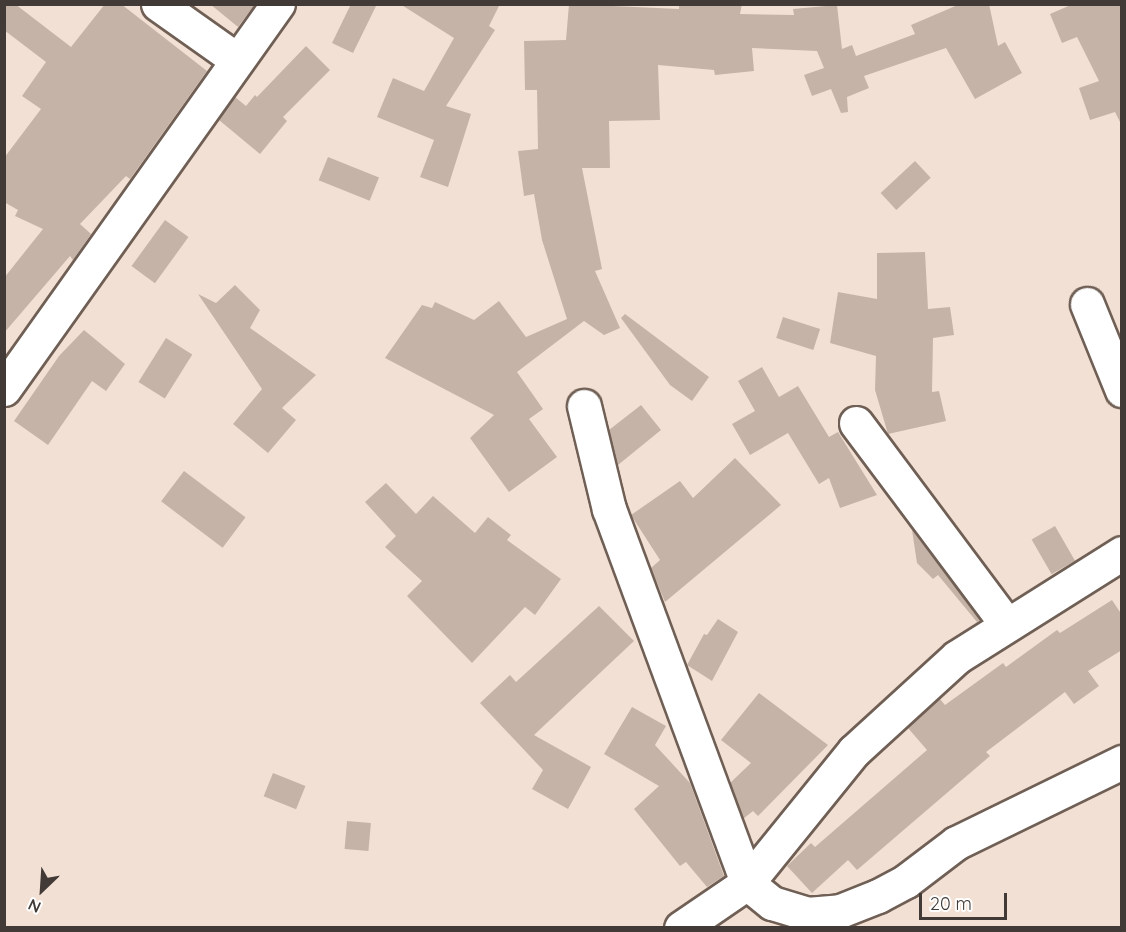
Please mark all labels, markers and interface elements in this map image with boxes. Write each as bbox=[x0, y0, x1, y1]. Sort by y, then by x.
north arrow bbox=[12, 860, 72, 920]
scale bar bbox=[922, 881, 1010, 919]
text: 20 m bbox=[930, 892, 972, 915]
text: N bbox=[25, 895, 44, 918]

